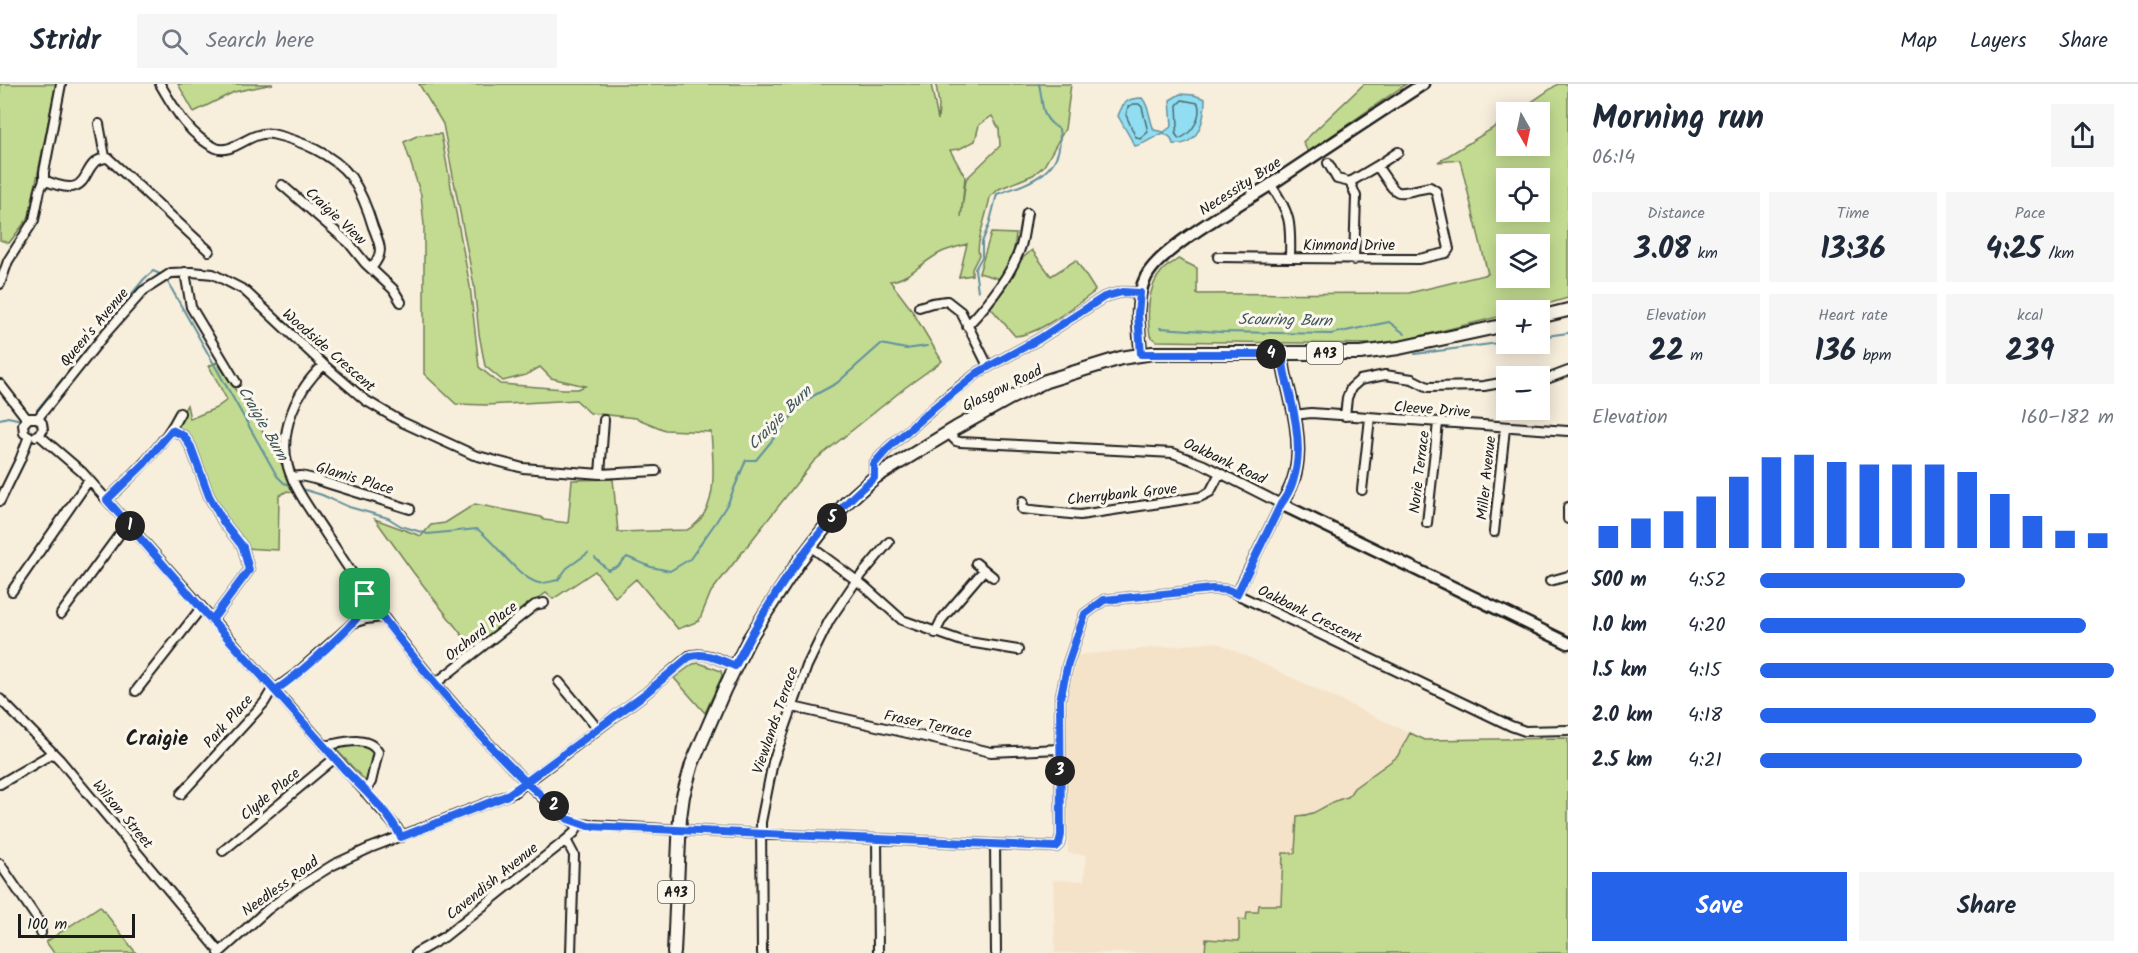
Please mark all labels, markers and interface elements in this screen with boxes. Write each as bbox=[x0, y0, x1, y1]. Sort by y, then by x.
search box bbox=[137, 14, 557, 68]
text: Stridr bbox=[30, 19, 101, 64]
text: Search here bbox=[206, 24, 314, 59]
icon: search bbox=[158, 25, 191, 58]
text: Map bbox=[1900, 25, 1937, 58]
text: Layers bbox=[1970, 25, 2026, 58]
text: Share bbox=[2059, 25, 2108, 58]
text: Morning run bbox=[1592, 93, 1764, 146]
north arrow bbox=[1496, 102, 1550, 156]
map controls bbox=[1496, 102, 1550, 420]
button: share bbox=[2051, 104, 2114, 167]
text: 06:14 bbox=[1592, 142, 1635, 174]
street label: Necessity Brae bbox=[1195, 151, 1287, 222]
button: locate bbox=[1496, 168, 1550, 222]
street label: Craigie View bbox=[299, 182, 372, 252]
text: Distance bbox=[1647, 201, 1705, 226]
text: Time bbox=[1837, 201, 1869, 226]
text: Pace bbox=[2015, 201, 2045, 226]
text: 3.08 bbox=[1634, 226, 1691, 274]
text: 13:36 bbox=[1820, 226, 1886, 274]
text: 4:25 bbox=[1986, 226, 2042, 274]
street label: Kinmond Drive bbox=[1303, 234, 1395, 258]
button: layers bbox=[1496, 234, 1550, 288]
text: km bbox=[1691, 241, 1718, 266]
text: /km bbox=[2042, 241, 2074, 266]
street label: Queen's Avenue bbox=[54, 283, 135, 373]
button: + bbox=[1496, 300, 1550, 354]
street label: Woodside Crescent bbox=[276, 303, 381, 398]
text: Elevation bbox=[1646, 303, 1706, 328]
text: Heart rate bbox=[1818, 303, 1888, 328]
text: kcal bbox=[2017, 303, 2043, 328]
water label: Scouring Burn bbox=[1238, 307, 1334, 334]
text: 22 bbox=[1649, 328, 1684, 376]
text: 136 bbox=[1815, 328, 1856, 376]
text: 239 bbox=[2005, 328, 2055, 376]
pin: 4 bbox=[1256, 339, 1286, 369]
text: 4 bbox=[1267, 341, 1275, 366]
road number: A93 bbox=[1307, 342, 1343, 364]
text: m bbox=[1684, 343, 1703, 368]
text: bpm bbox=[1856, 343, 1891, 368]
street label: Glasgow Road bbox=[958, 359, 1047, 419]
button: − bbox=[1496, 366, 1550, 420]
water label: Craigie Burn bbox=[742, 379, 819, 456]
water label: Craigie Burn bbox=[231, 382, 295, 467]
street label: Cleeve Drive bbox=[1393, 395, 1471, 425]
text: Elevation bbox=[1592, 402, 1668, 434]
text: 160–182 m bbox=[2021, 402, 2114, 434]
street label: Norie Terrace bbox=[1403, 429, 1437, 515]
street label: Oakbank Road bbox=[1179, 432, 1271, 492]
street label: Miller Avenue bbox=[1471, 435, 1503, 521]
street label: Glamis Place bbox=[313, 456, 397, 502]
street label: Cherrybank Grove bbox=[1066, 477, 1179, 513]
pin: 5 bbox=[817, 503, 847, 533]
text: 5 bbox=[828, 505, 836, 530]
pin: 1 bbox=[115, 511, 145, 541]
text: 1 bbox=[128, 513, 132, 538]
text: 500 m bbox=[1592, 565, 1647, 597]
text: 4:52 bbox=[1688, 565, 1726, 597]
pin bbox=[339, 568, 390, 619]
icon: arrive bbox=[348, 577, 381, 610]
street label: Oakbank Crescent bbox=[1253, 579, 1366, 651]
street label: Orchard Place bbox=[440, 596, 523, 668]
text: 1.0 km bbox=[1592, 610, 1647, 642]
text: 4:20 bbox=[1688, 610, 1726, 642]
text: 1.5 km bbox=[1592, 655, 1647, 687]
text: 4:15 bbox=[1688, 655, 1721, 687]
street label: Viewlands Terrace bbox=[746, 663, 806, 777]
street label: Park Place bbox=[198, 689, 260, 754]
text: 2.0 km bbox=[1592, 700, 1653, 732]
text: 4:18 bbox=[1688, 700, 1722, 732]
street label: Fraser Terrace bbox=[882, 704, 974, 746]
district label: Craigie bbox=[126, 723, 188, 756]
text: 2.5 km bbox=[1592, 745, 1652, 777]
text: 4:21 bbox=[1688, 745, 1722, 777]
pin: 3 bbox=[1045, 756, 1075, 786]
text: 3 bbox=[1056, 758, 1064, 783]
street label: Clyde Place bbox=[235, 762, 306, 827]
street label: Wilson Street bbox=[86, 775, 159, 855]
pin: 2 bbox=[539, 791, 569, 821]
text: 2 bbox=[549, 793, 559, 818]
street label: Cavendish Avenue bbox=[441, 837, 544, 927]
street label: Needless Road bbox=[237, 850, 325, 923]
button: Save bbox=[1592, 872, 1847, 941]
button: Share bbox=[1859, 872, 2114, 941]
road number: A93 bbox=[658, 881, 694, 903]
scale bar bbox=[18, 911, 135, 938]
text: 100 m bbox=[27, 912, 67, 937]

